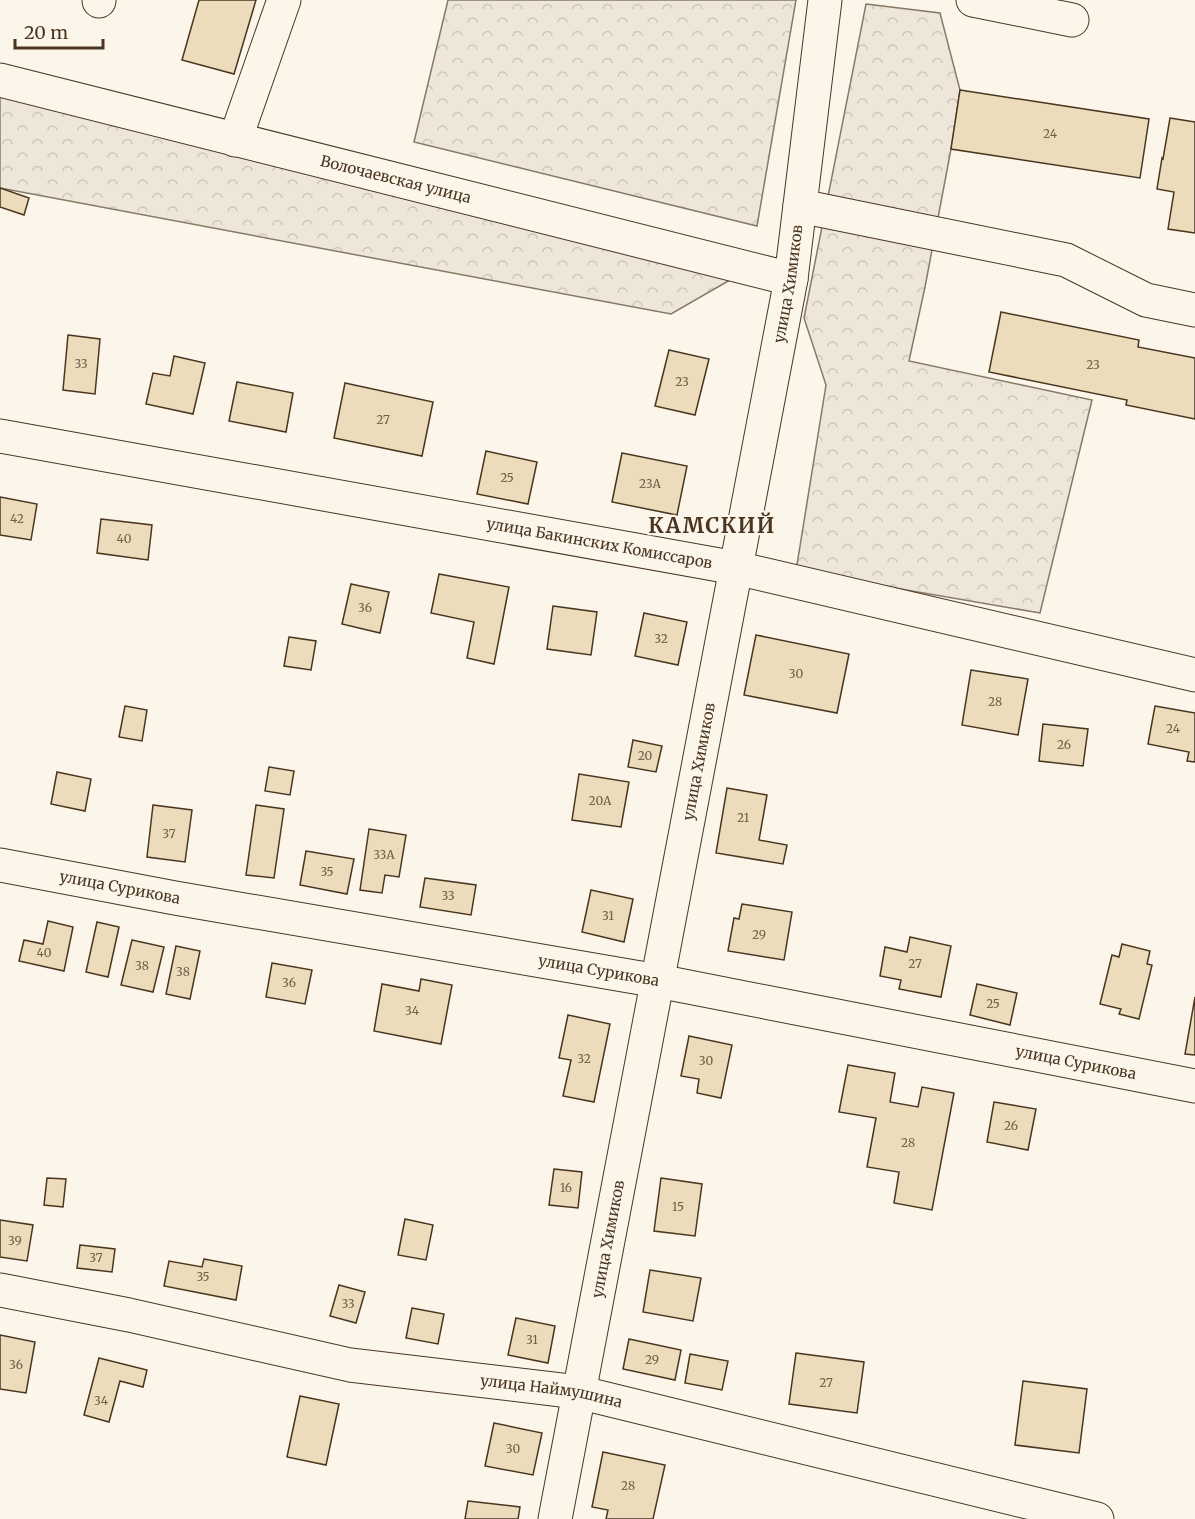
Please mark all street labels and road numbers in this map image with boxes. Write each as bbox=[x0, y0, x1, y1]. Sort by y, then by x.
street label: Волочаевская улица bbox=[318, 151, 473, 207]
street label: улица Химиков bbox=[769, 224, 807, 345]
street label: улица Бакинских Комиссаров bbox=[485, 513, 714, 573]
street label: улица Химиков bbox=[678, 701, 719, 822]
street label: улица Сурикова bbox=[58, 866, 182, 908]
street label: улица Сурикова bbox=[537, 951, 661, 990]
street label: улица Сурикова bbox=[1014, 1041, 1138, 1083]
street label: улица Химиков bbox=[587, 1178, 628, 1299]
street label: улица Наймушина bbox=[479, 1370, 624, 1411]

